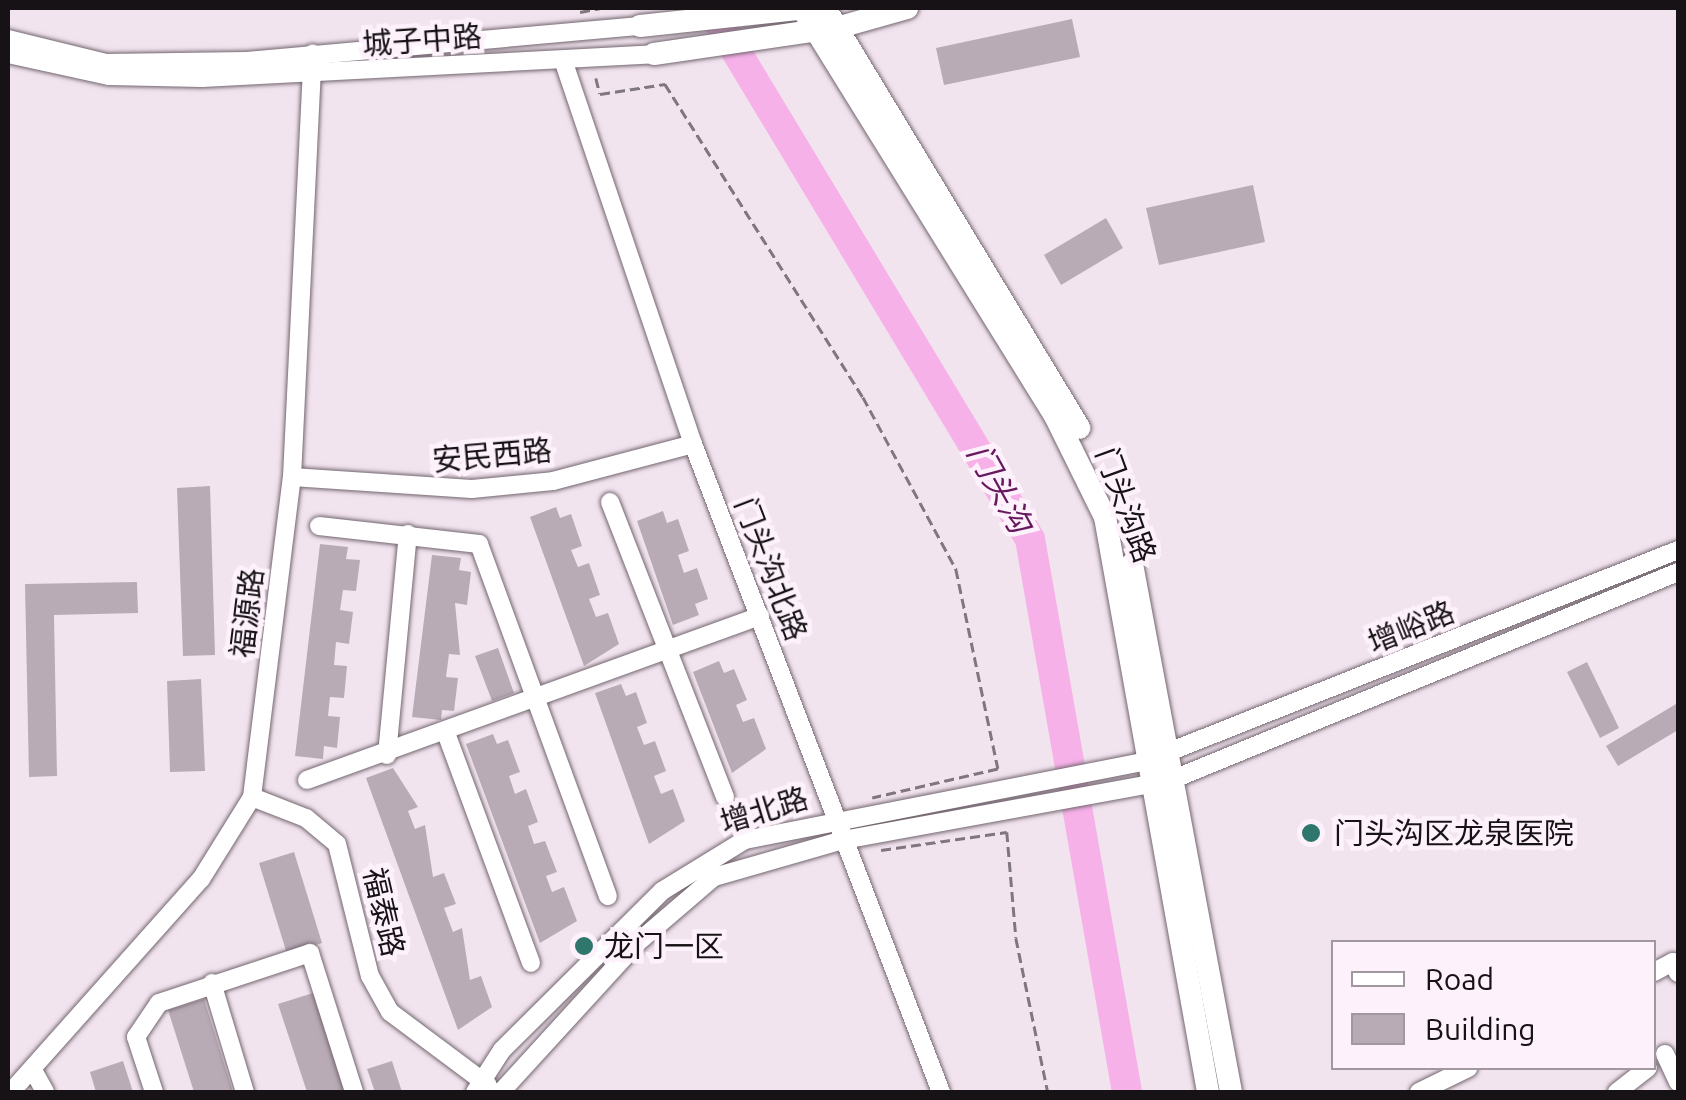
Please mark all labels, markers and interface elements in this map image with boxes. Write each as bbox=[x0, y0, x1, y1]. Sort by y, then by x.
street label: 城子中路 bbox=[361, 18, 483, 62]
street label: 安民西路 bbox=[431, 432, 553, 478]
water label: 门头沟 bbox=[960, 437, 1040, 539]
street label: 门头沟路 bbox=[1089, 442, 1163, 568]
street label: 门头沟北路 bbox=[727, 493, 815, 645]
street label: 福源路 bbox=[224, 566, 270, 660]
street label: 增峪路 bbox=[1363, 593, 1459, 661]
street label: 增北路 bbox=[716, 780, 812, 840]
place label: 门头沟区龙泉医院 bbox=[1334, 815, 1574, 851]
marker: 门头沟区龙泉医院 bbox=[1298, 820, 1324, 846]
street label: 福泰路 bbox=[356, 864, 412, 960]
place label: 龙门一区 bbox=[604, 928, 724, 964]
marker: 龙门一区 bbox=[573, 935, 595, 957]
legend bbox=[1331, 940, 1656, 1070]
text: Road bbox=[1425, 962, 1494, 996]
text: Building bbox=[1425, 1012, 1536, 1046]

